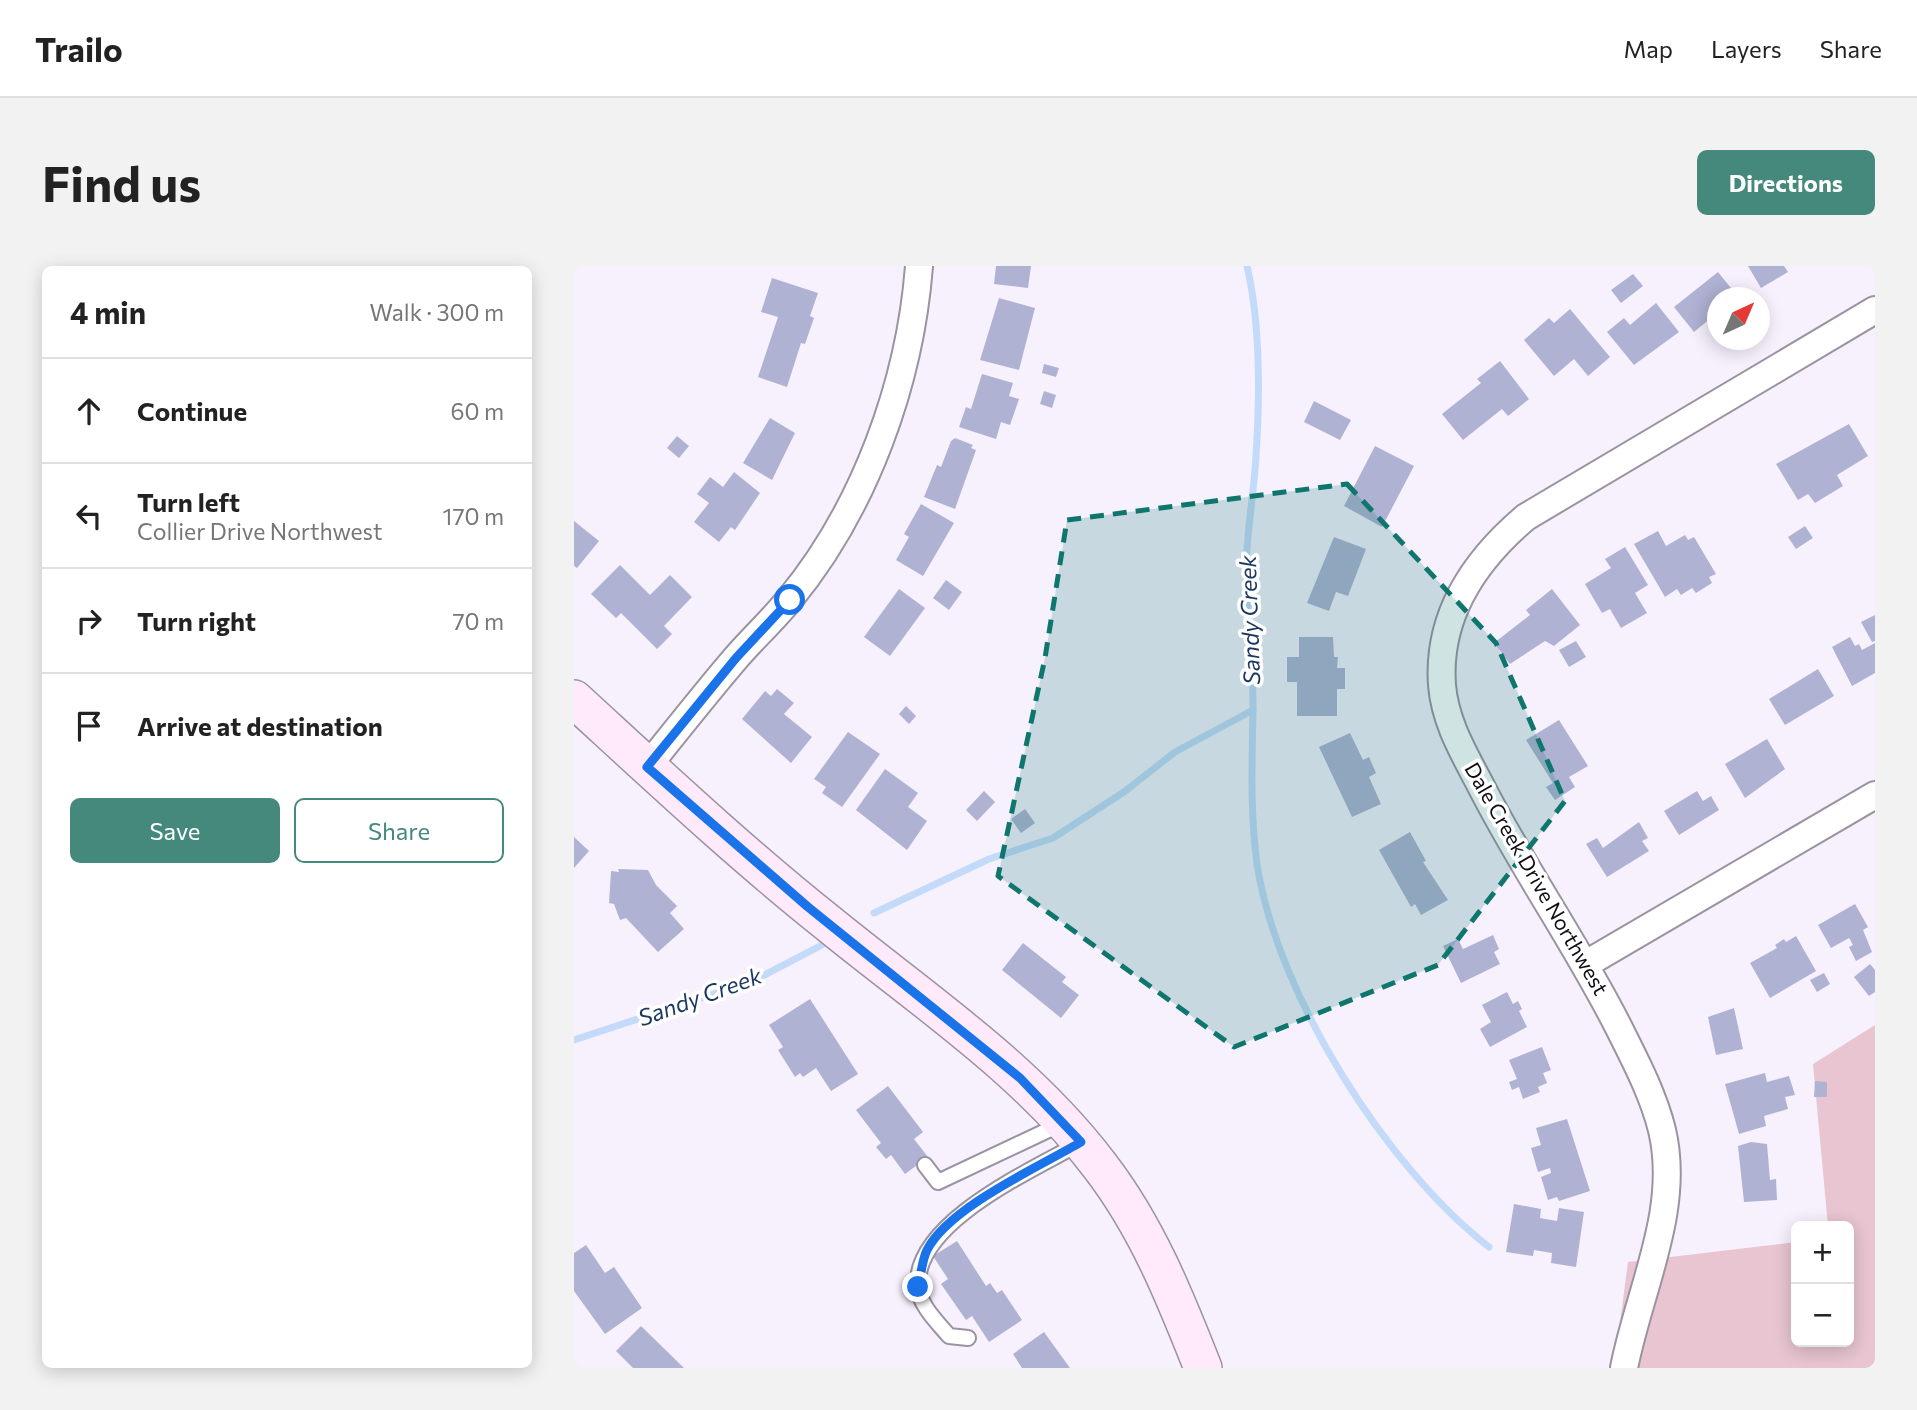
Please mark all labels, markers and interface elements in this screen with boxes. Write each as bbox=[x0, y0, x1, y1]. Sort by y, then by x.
text: Trailo bbox=[35, 28, 123, 69]
text: Map bbox=[1624, 34, 1673, 63]
text: Layers bbox=[1711, 34, 1782, 63]
text: Share bbox=[1820, 34, 1882, 63]
button: Directions bbox=[1697, 150, 1875, 215]
text: Find us bbox=[42, 152, 201, 212]
north arrow bbox=[1707, 287, 1770, 350]
text: 4 min bbox=[70, 293, 146, 330]
text: Walk · 300 m bbox=[370, 298, 504, 326]
icon: ahead bbox=[70, 392, 108, 430]
text: Continue bbox=[137, 395, 247, 426]
text: 60 m bbox=[451, 397, 504, 425]
text: Turn left bbox=[137, 486, 240, 517]
icon: left bbox=[70, 497, 108, 535]
text: 170 m bbox=[443, 502, 504, 530]
text: Collier Drive Northwest bbox=[137, 517, 382, 545]
water label: Sandy Creek bbox=[1233, 554, 1265, 685]
route start bbox=[774, 584, 805, 615]
icon: right bbox=[70, 602, 108, 640]
text: Turn right bbox=[137, 605, 256, 636]
text: 70 m bbox=[452, 607, 504, 635]
icon: arrive bbox=[70, 707, 108, 745]
text: Arrive at destination bbox=[137, 710, 383, 741]
street label: Dale Creek Drive Northwest bbox=[1460, 758, 1614, 999]
button: Save bbox=[70, 798, 280, 863]
button: Share bbox=[294, 798, 504, 863]
water label: Sandy Creek bbox=[634, 961, 766, 1031]
map controls bbox=[1791, 1221, 1854, 1347]
button: + bbox=[1791, 1221, 1854, 1284]
route end bbox=[902, 1271, 933, 1302]
button: − bbox=[1791, 1284, 1854, 1347]

